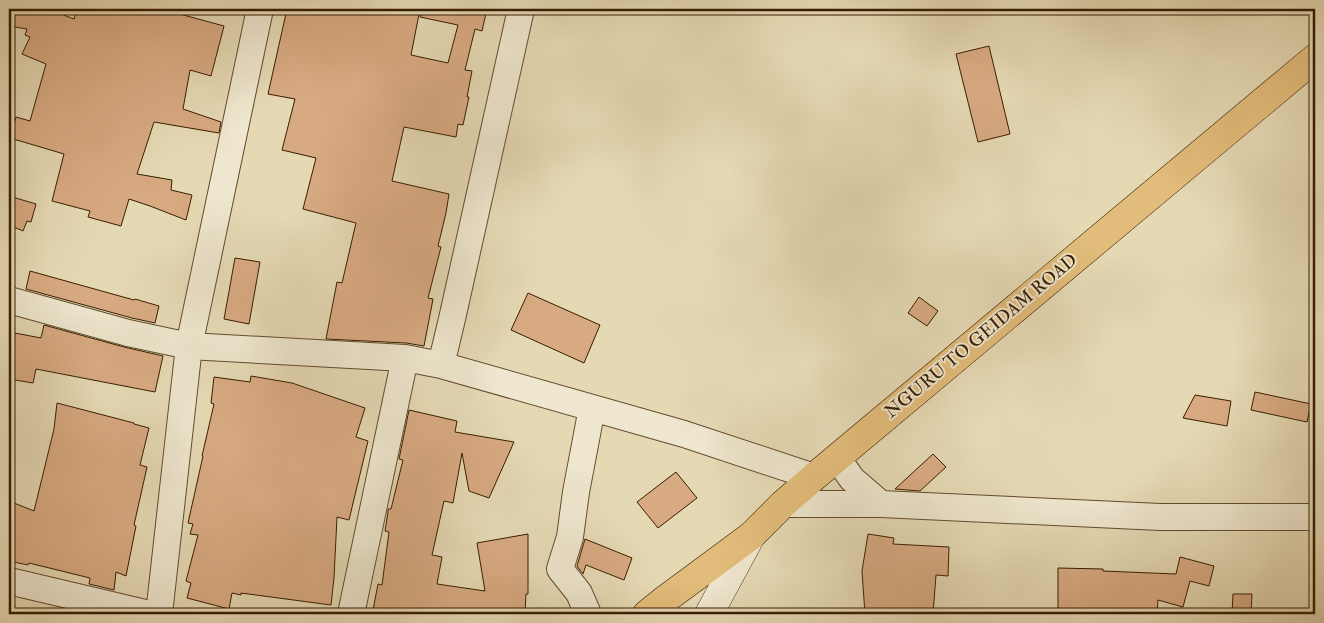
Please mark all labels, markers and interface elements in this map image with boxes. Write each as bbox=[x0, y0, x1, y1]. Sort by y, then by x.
street label: NGURU TO GEIDAM ROAD bbox=[880, 249, 1082, 423]

